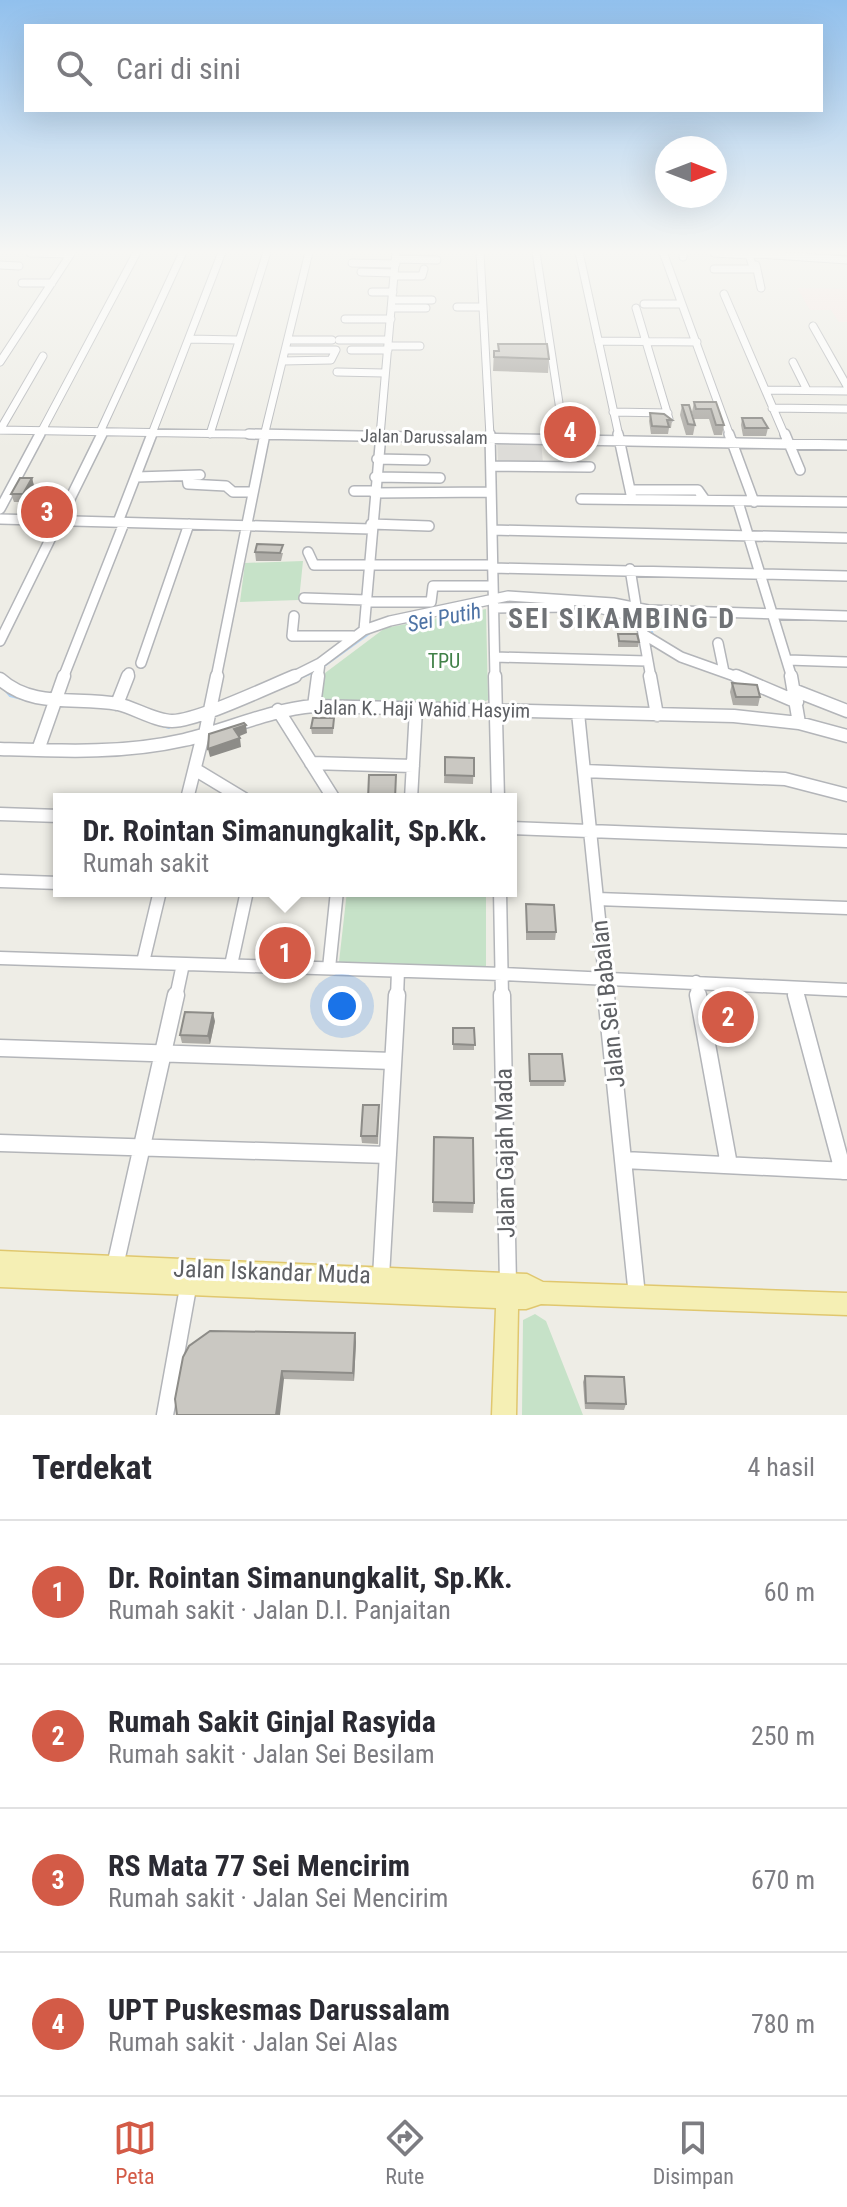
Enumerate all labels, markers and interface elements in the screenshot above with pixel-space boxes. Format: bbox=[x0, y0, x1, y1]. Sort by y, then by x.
search box bbox=[24, 24, 823, 112]
icon: search bbox=[52, 46, 96, 90]
text: Cari di sini bbox=[116, 51, 241, 86]
north arrow bbox=[655, 136, 727, 208]
pin: 4 bbox=[544, 402, 596, 462]
street label: Jalan Darussalam bbox=[360, 425, 488, 448]
pin: 3 bbox=[21, 482, 73, 542]
water label: Sei Putih bbox=[405, 598, 483, 637]
district label: SEI SIKAMBING D bbox=[508, 602, 736, 635]
park label: TPU bbox=[428, 649, 460, 673]
street label: Jalan K. Haji Wahid Hasyim bbox=[314, 695, 530, 723]
popup bbox=[53, 793, 517, 897]
text: Dr. Rointan Simanungkalit, Sp.Kk. bbox=[83, 813, 487, 848]
text: Rumah sakit bbox=[83, 848, 209, 878]
street label: Jalan Sei Babalan bbox=[585, 919, 631, 1089]
pin: 1 bbox=[259, 923, 311, 983]
your location bbox=[322, 986, 362, 1026]
pin: 2 bbox=[702, 987, 754, 1047]
street label: Jalan Gajah Mada bbox=[490, 1068, 520, 1238]
street label: Jalan Iskandar Muda bbox=[173, 1255, 371, 1289]
text: Terdekat bbox=[32, 1447, 152, 1487]
text: 4 hasil bbox=[747, 1452, 815, 1482]
text: Dr. Rointan Simanungkalit, Sp.Kk. bbox=[108, 1560, 513, 1595]
text: 1 bbox=[51, 1577, 65, 1607]
text: 60 m bbox=[764, 1577, 815, 1607]
text: Rumah sakit · Jalan D.I. Panjaitan bbox=[108, 1595, 451, 1625]
text: Rumah Sakit Ginjal Rasyida bbox=[108, 1704, 436, 1739]
text: 2 bbox=[51, 1721, 65, 1751]
text: 250 m bbox=[751, 1721, 815, 1751]
text: Rumah sakit · Jalan Sei Besilam bbox=[108, 1739, 435, 1769]
text: RS Mata 77 Sei Mencirim bbox=[108, 1848, 410, 1883]
text: 3 bbox=[51, 1865, 65, 1895]
text: 670 m bbox=[751, 1865, 815, 1895]
text: Rumah sakit · Jalan Sei Mencirim bbox=[108, 1883, 448, 1913]
text: UPT Puskesmas Darussalam bbox=[108, 1992, 450, 2027]
text: 4 bbox=[51, 2009, 65, 2039]
text: 780 m bbox=[751, 2009, 815, 2039]
text: Rumah sakit · Jalan Sei Alas bbox=[108, 2027, 398, 2057]
tab: Peta bbox=[113, 2116, 157, 2189]
tab: Rute bbox=[383, 2116, 427, 2189]
tab: Disimpan bbox=[653, 2116, 734, 2189]

